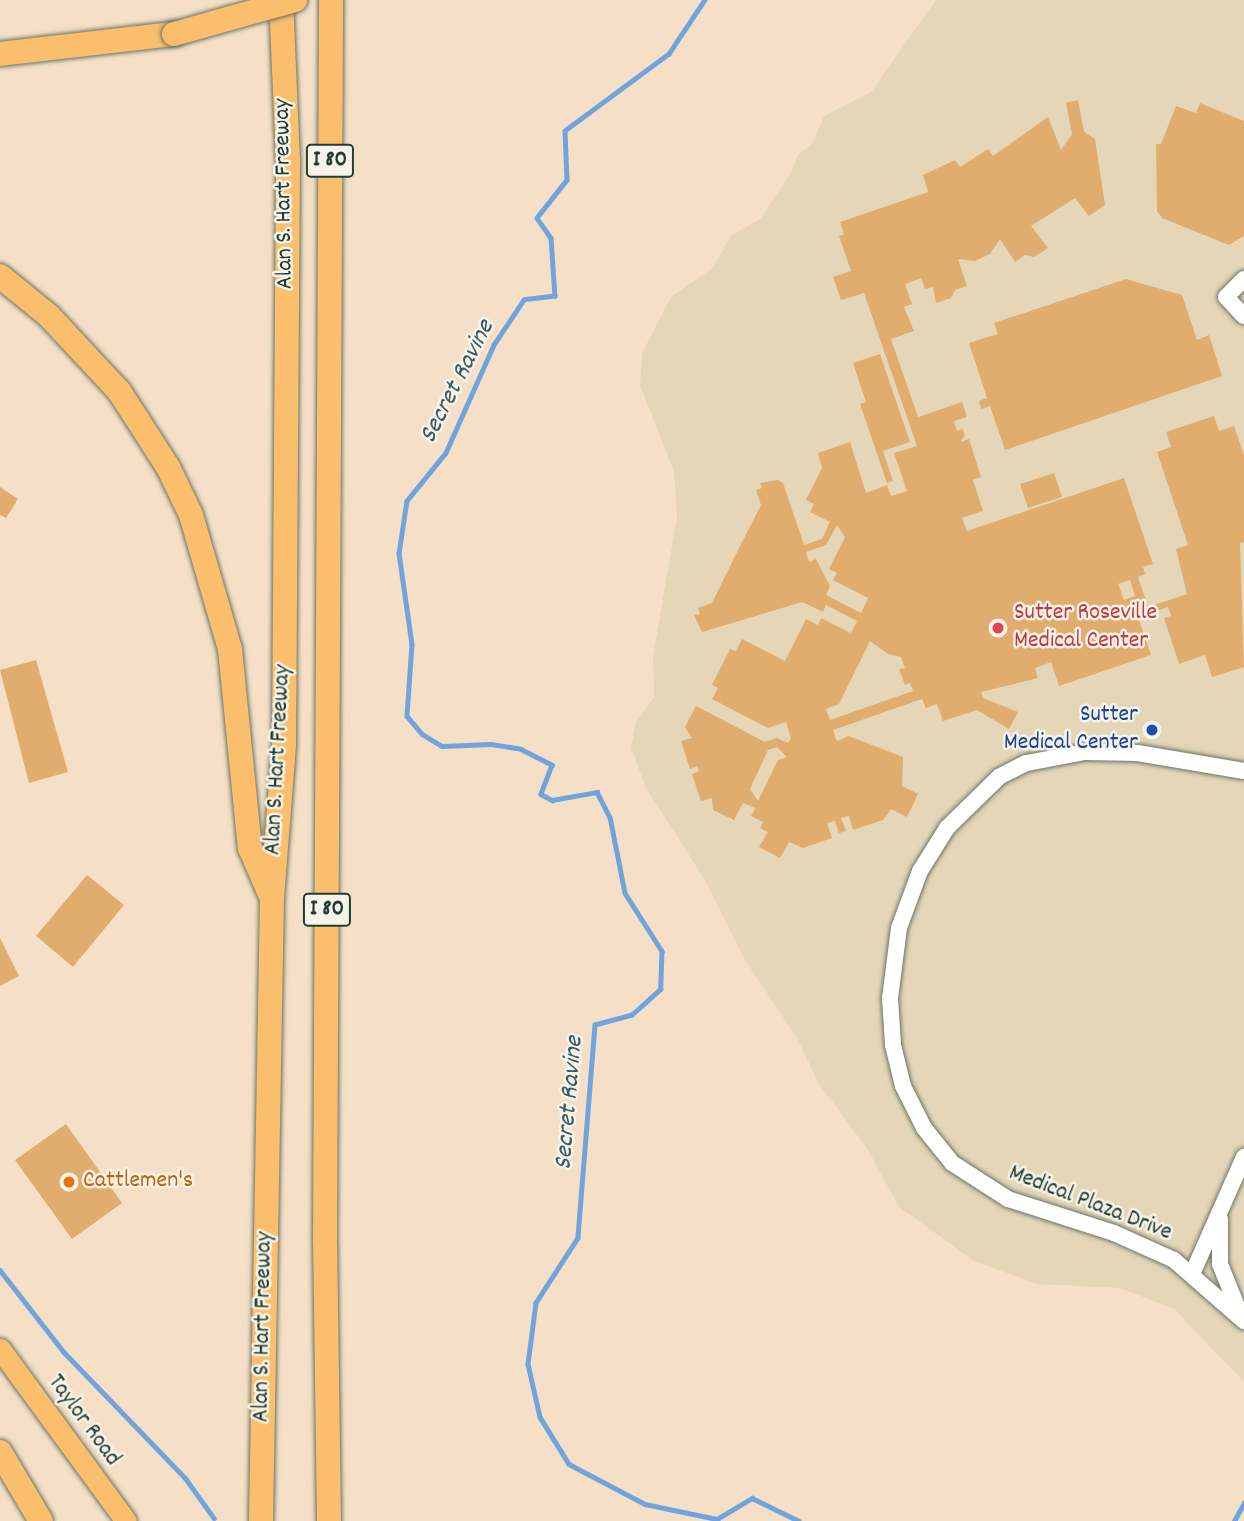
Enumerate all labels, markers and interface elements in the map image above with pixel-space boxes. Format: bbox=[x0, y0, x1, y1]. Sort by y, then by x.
street label: Alan S. Hart Freeway bbox=[269, 98, 301, 290]
road number: I 80 bbox=[306, 142, 354, 180]
water label: Secret Ravine bbox=[414, 315, 502, 449]
place label: Sutter Roseville Medical Center bbox=[1014, 600, 1157, 656]
marker: Sutter Roseville Medical Center bbox=[988, 618, 1008, 638]
street label: Alan S. Hart Freeway bbox=[260, 664, 298, 856]
place label: Sutter Medical Center bbox=[1004, 702, 1138, 758]
marker: Sutter Medical Center bbox=[1144, 722, 1160, 738]
road number: I 80 bbox=[302, 890, 352, 930]
water label: Secret Ravine bbox=[549, 1035, 591, 1171]
street label: Medical Plaza Drive bbox=[1004, 1160, 1176, 1248]
place label: Cattlemen's bbox=[83, 1168, 193, 1196]
marker: Cattlemen's bbox=[61, 1174, 77, 1190]
street label: Alan S. Hart Freeway bbox=[248, 1231, 280, 1423]
street label: Taylor Road bbox=[40, 1370, 126, 1472]

